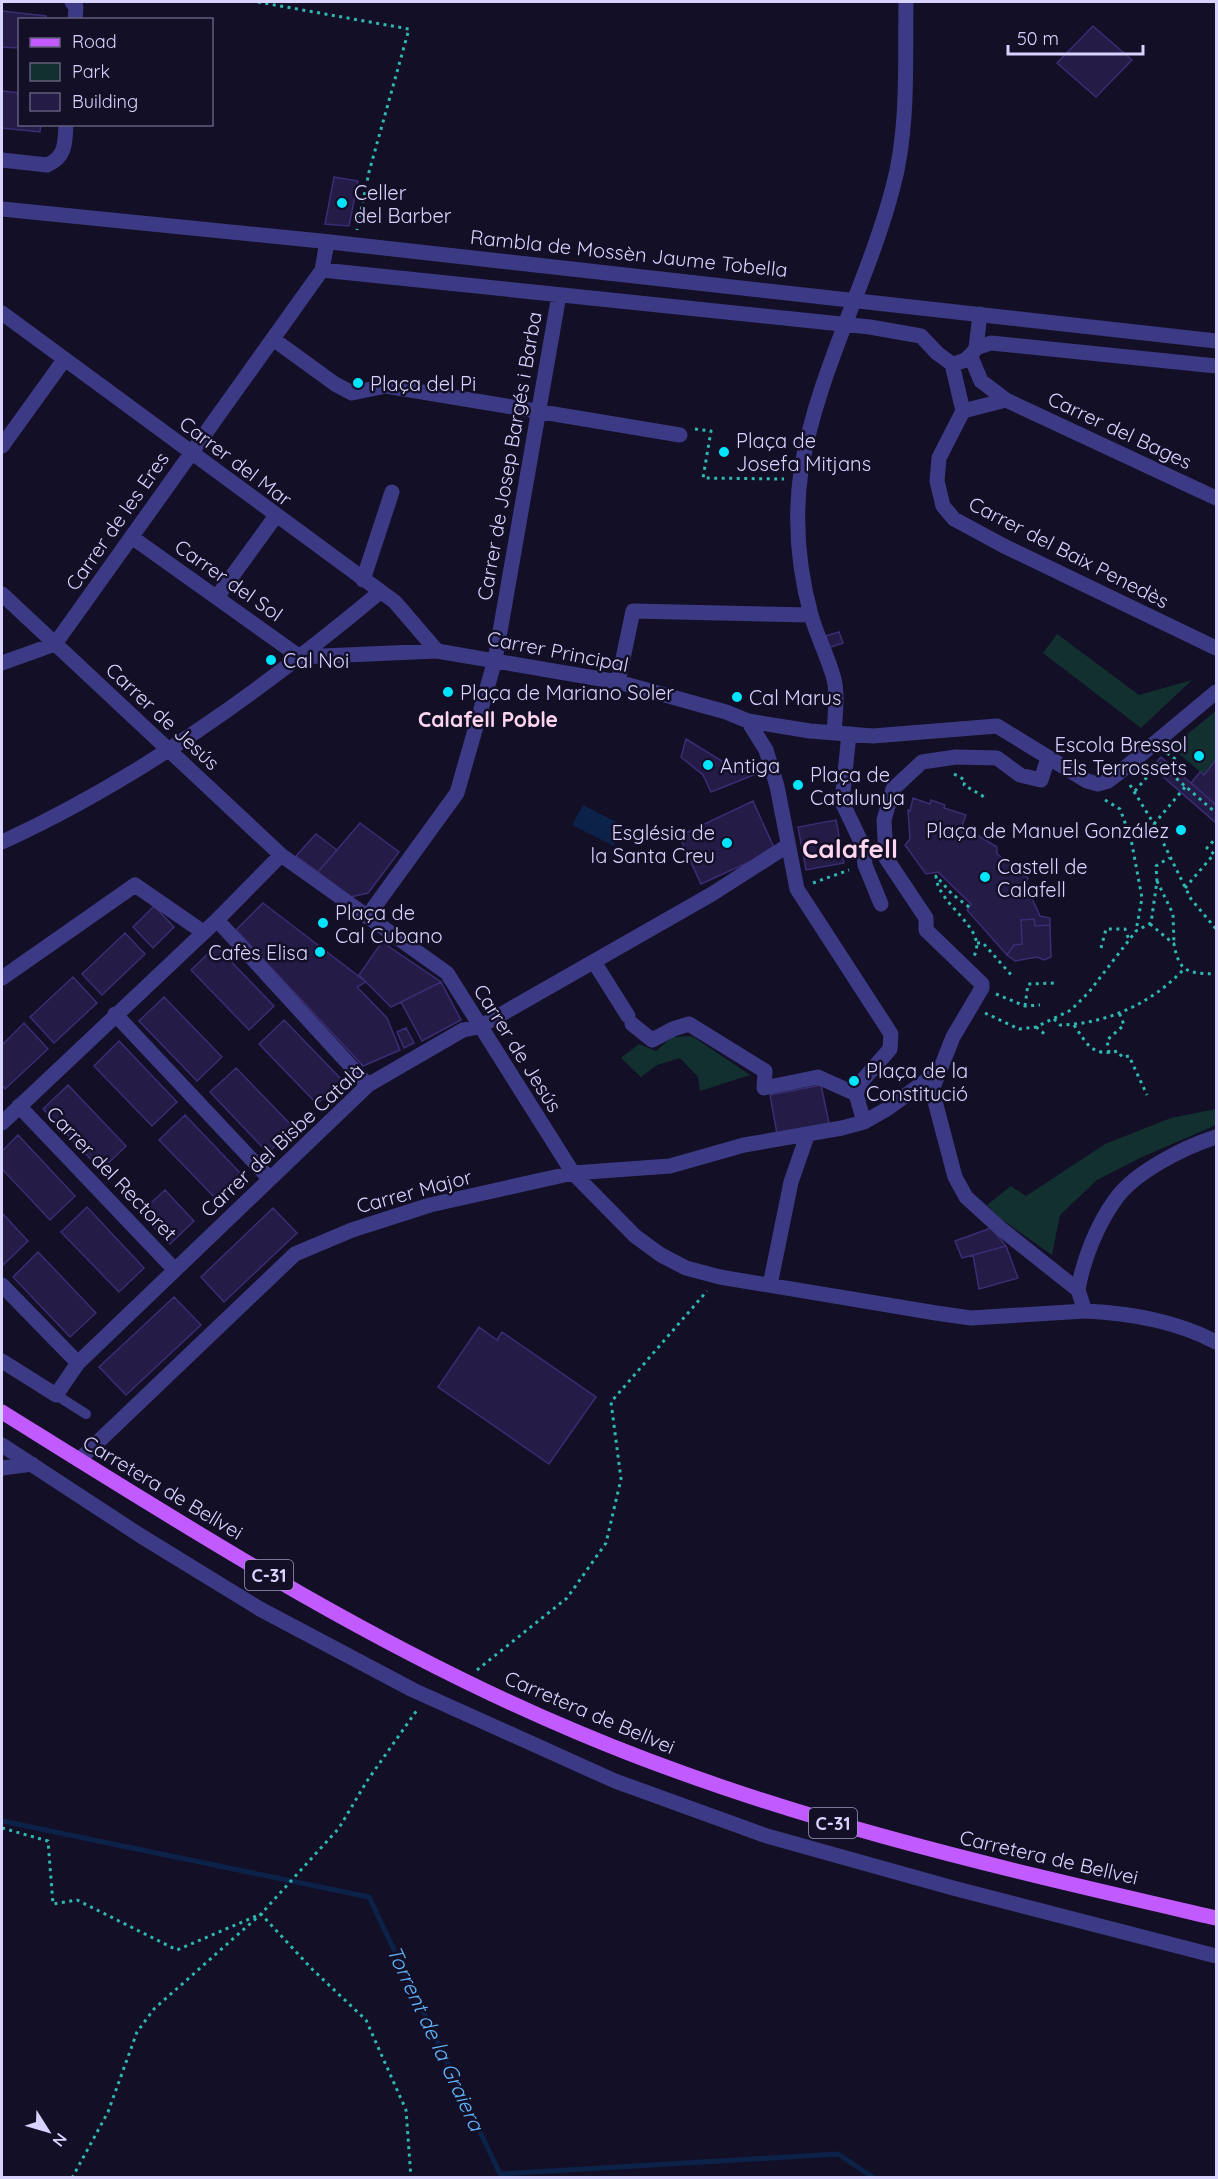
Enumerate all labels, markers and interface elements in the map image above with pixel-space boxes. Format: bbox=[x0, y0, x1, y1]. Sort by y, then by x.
legend bbox=[18, 18, 213, 126]
scale bar bbox=[1008, 18, 1143, 56]
text: 50 m bbox=[1017, 27, 1059, 50]
text: Road bbox=[72, 30, 117, 53]
text: Park bbox=[72, 60, 110, 83]
text: Building bbox=[72, 90, 138, 113]
place label: Celler del Barber bbox=[354, 180, 452, 228]
marker: Celler del Barber bbox=[335, 196, 349, 210]
street label: Rambla de Mossèn Jaume Tobella bbox=[469, 224, 789, 282]
street label: Carrer de Josep Bargés i Barba bbox=[471, 310, 547, 602]
place label: Plaça del Pi bbox=[370, 371, 476, 396]
marker: Plaça del Pi bbox=[351, 376, 365, 390]
street label: Carrer del Bages bbox=[1044, 386, 1196, 474]
street label: Carrer del Mar bbox=[175, 411, 297, 512]
place label: Plaça de Josefa Mitjans bbox=[736, 428, 871, 476]
marker: Plaça de Josefa Mitjans bbox=[717, 445, 731, 459]
street label: Carrer de les Eres bbox=[60, 447, 174, 595]
street label: Carrer del Baix Penedès bbox=[965, 491, 1173, 613]
street label: Carrer del Sol bbox=[170, 534, 288, 626]
street label: Carrer Principal bbox=[485, 625, 631, 677]
place label: Cal Noi bbox=[283, 648, 349, 673]
marker: Cal Noi bbox=[264, 653, 278, 667]
street label: Carrer de Jesús bbox=[101, 657, 225, 775]
place label: Plaça de Mariano Soler bbox=[460, 680, 674, 705]
marker: Plaça de Mariano Soler bbox=[441, 685, 455, 699]
place label: Cal Marus bbox=[749, 685, 841, 710]
marker: Cal Marus bbox=[730, 690, 744, 704]
district label: Calafell Poble bbox=[418, 706, 558, 732]
place label: Escola Bressol Els Terrossets bbox=[1055, 732, 1187, 780]
marker: Escola Bressol Els Terrossets bbox=[1192, 749, 1206, 763]
place label: Antiga bbox=[720, 753, 780, 778]
marker: Antiga bbox=[701, 758, 715, 772]
place label: Plaça de Catalunya bbox=[810, 762, 905, 810]
marker: Plaça de Catalunya bbox=[791, 778, 805, 792]
place label: Plaça de Manuel González bbox=[926, 818, 1169, 843]
place label: Església de la Santa Creu bbox=[591, 820, 715, 868]
marker: Plaça de Manuel González bbox=[1174, 823, 1188, 837]
district label: Calafell bbox=[802, 832, 898, 865]
marker: Església de la Santa Creu bbox=[720, 836, 734, 850]
place label: Castell de Calafell bbox=[997, 854, 1088, 902]
marker: Castell de Calafell bbox=[978, 870, 992, 884]
place label: Plaça de Cal Cubano bbox=[335, 900, 443, 948]
marker: Plaça de Cal Cubano bbox=[316, 916, 330, 930]
place label: Cafès Elisa bbox=[208, 940, 308, 965]
marker: Cafès Elisa bbox=[313, 945, 327, 959]
street label: Carrer de Jesús bbox=[469, 979, 567, 1117]
street label: Carrer del Bisbe Català bbox=[195, 1058, 369, 1222]
place label: Plaça de la Constitució bbox=[866, 1058, 968, 1106]
marker: Plaça de la Constitució bbox=[847, 1074, 861, 1088]
street label: Carrer del Rectoret bbox=[41, 1101, 183, 1246]
street label: Carrer Major bbox=[354, 1164, 475, 1218]
street label: Carretera de Bellvei bbox=[78, 1429, 248, 1545]
road number: C-31 bbox=[245, 1560, 293, 1590]
street label: Carretera de Bellvei bbox=[501, 1665, 679, 1759]
road number: C-31 bbox=[809, 1808, 857, 1838]
street label: Carretera de Bellvei bbox=[957, 1824, 1141, 1890]
water label: Torrent de la Graiera bbox=[382, 1941, 491, 2136]
north arrow bbox=[18, 2101, 78, 2161]
text: N bbox=[48, 2129, 72, 2151]

